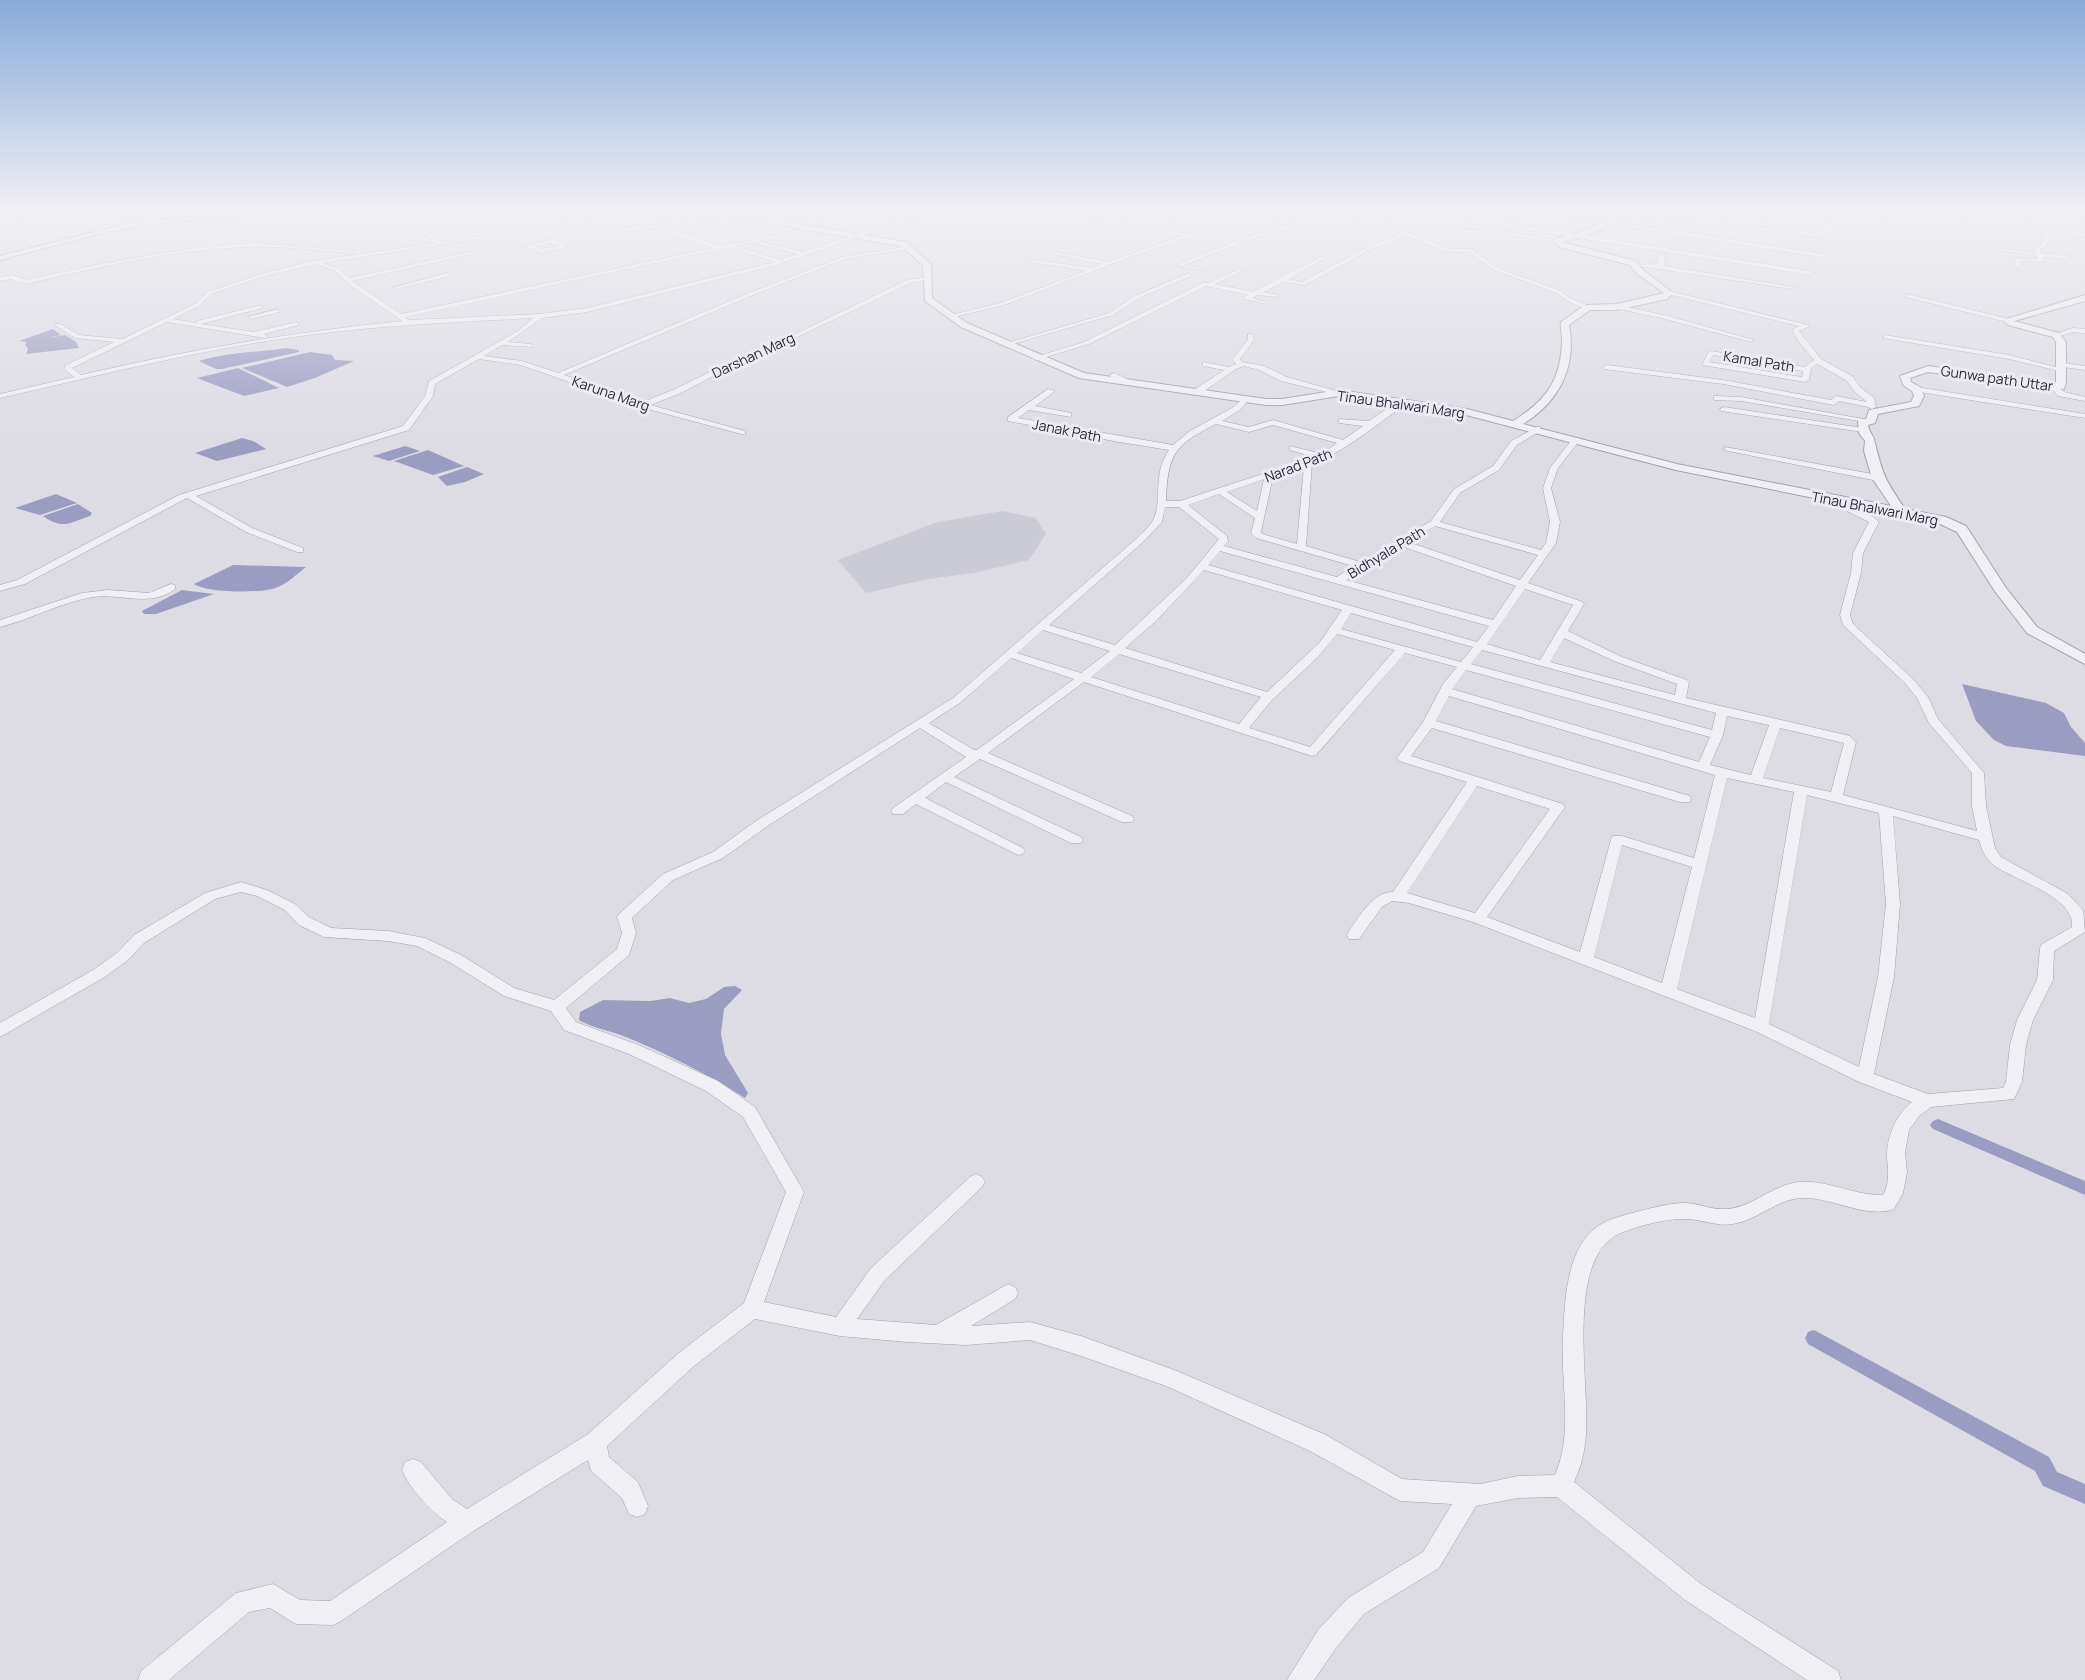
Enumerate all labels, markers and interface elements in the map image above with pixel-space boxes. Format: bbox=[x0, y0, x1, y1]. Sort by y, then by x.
street label: Darshan Marg bbox=[709, 328, 797, 382]
street label: Kamal Path bbox=[1722, 346, 1796, 376]
street label: Gunwa path Uttar bbox=[1940, 361, 2054, 395]
street label: Karuna Marg bbox=[570, 371, 652, 415]
street label: Tinau Bhalwari Marg bbox=[1336, 386, 1466, 422]
street label: Janak Path bbox=[1031, 414, 1103, 446]
street label: Narad Path bbox=[1262, 443, 1334, 487]
street label: Tinau Bhalwari Marg bbox=[1810, 486, 1940, 530]
street label: Bidhyala Path bbox=[1344, 521, 1428, 583]

